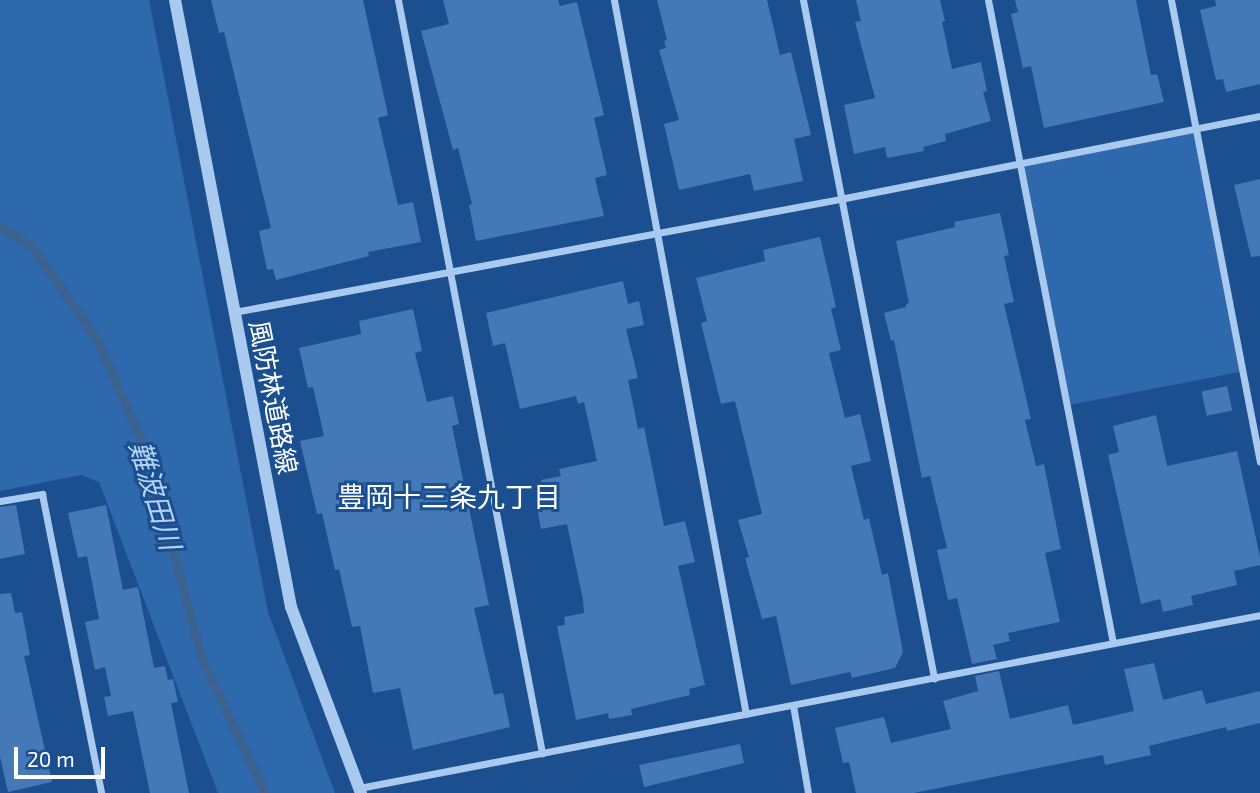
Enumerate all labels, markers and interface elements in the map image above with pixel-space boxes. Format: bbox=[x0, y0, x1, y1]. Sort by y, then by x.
street label: 風防林道路線 bbox=[244, 317, 304, 477]
water label: 難波田川 bbox=[124, 437, 188, 553]
district label: 豊岡十三条九丁目 bbox=[337, 479, 561, 513]
scale bar bbox=[18, 734, 108, 778]
text: 20 m bbox=[27, 746, 75, 771]

